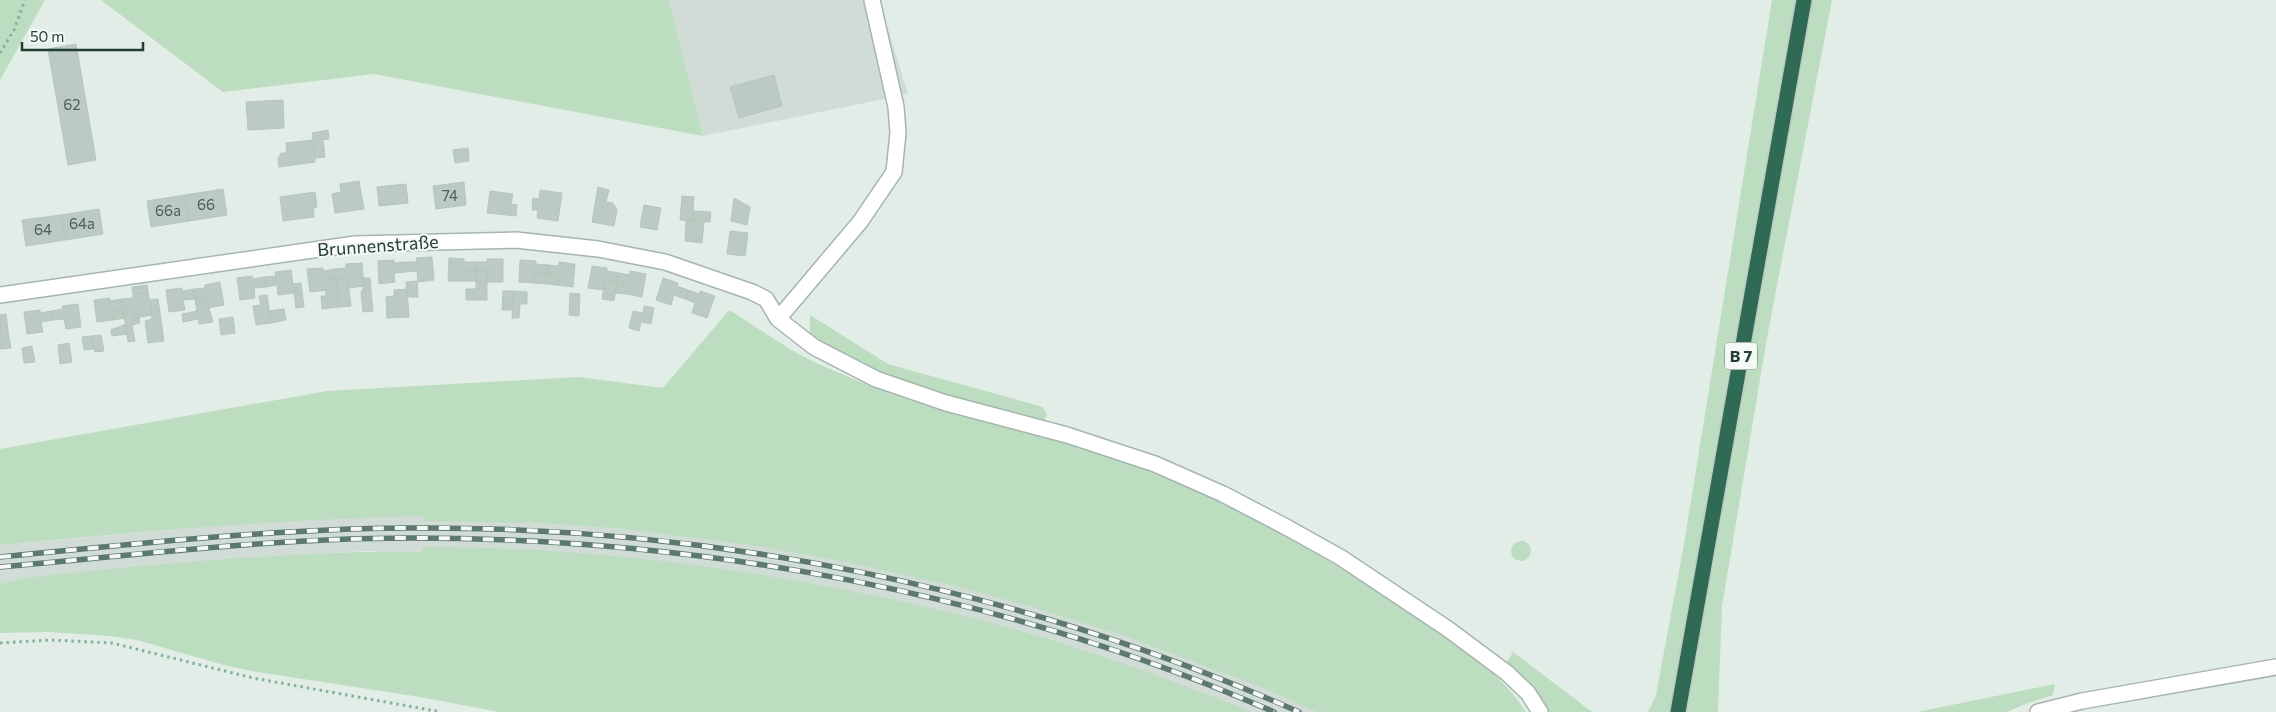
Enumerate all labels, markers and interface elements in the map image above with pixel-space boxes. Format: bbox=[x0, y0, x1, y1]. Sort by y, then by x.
scale bar bbox=[22, 20, 144, 52]
text: 50 m bbox=[30, 27, 64, 45]
house number: 62 bbox=[63, 95, 81, 113]
house number: 74 bbox=[442, 186, 458, 204]
house number: 66 bbox=[197, 195, 215, 213]
house number: 66a bbox=[155, 201, 181, 219]
house number: 64a bbox=[69, 214, 95, 232]
house number: 64 bbox=[34, 220, 52, 238]
street label: Brunnenstraße bbox=[316, 230, 439, 260]
road number: B 7 bbox=[1725, 342, 1757, 370]

